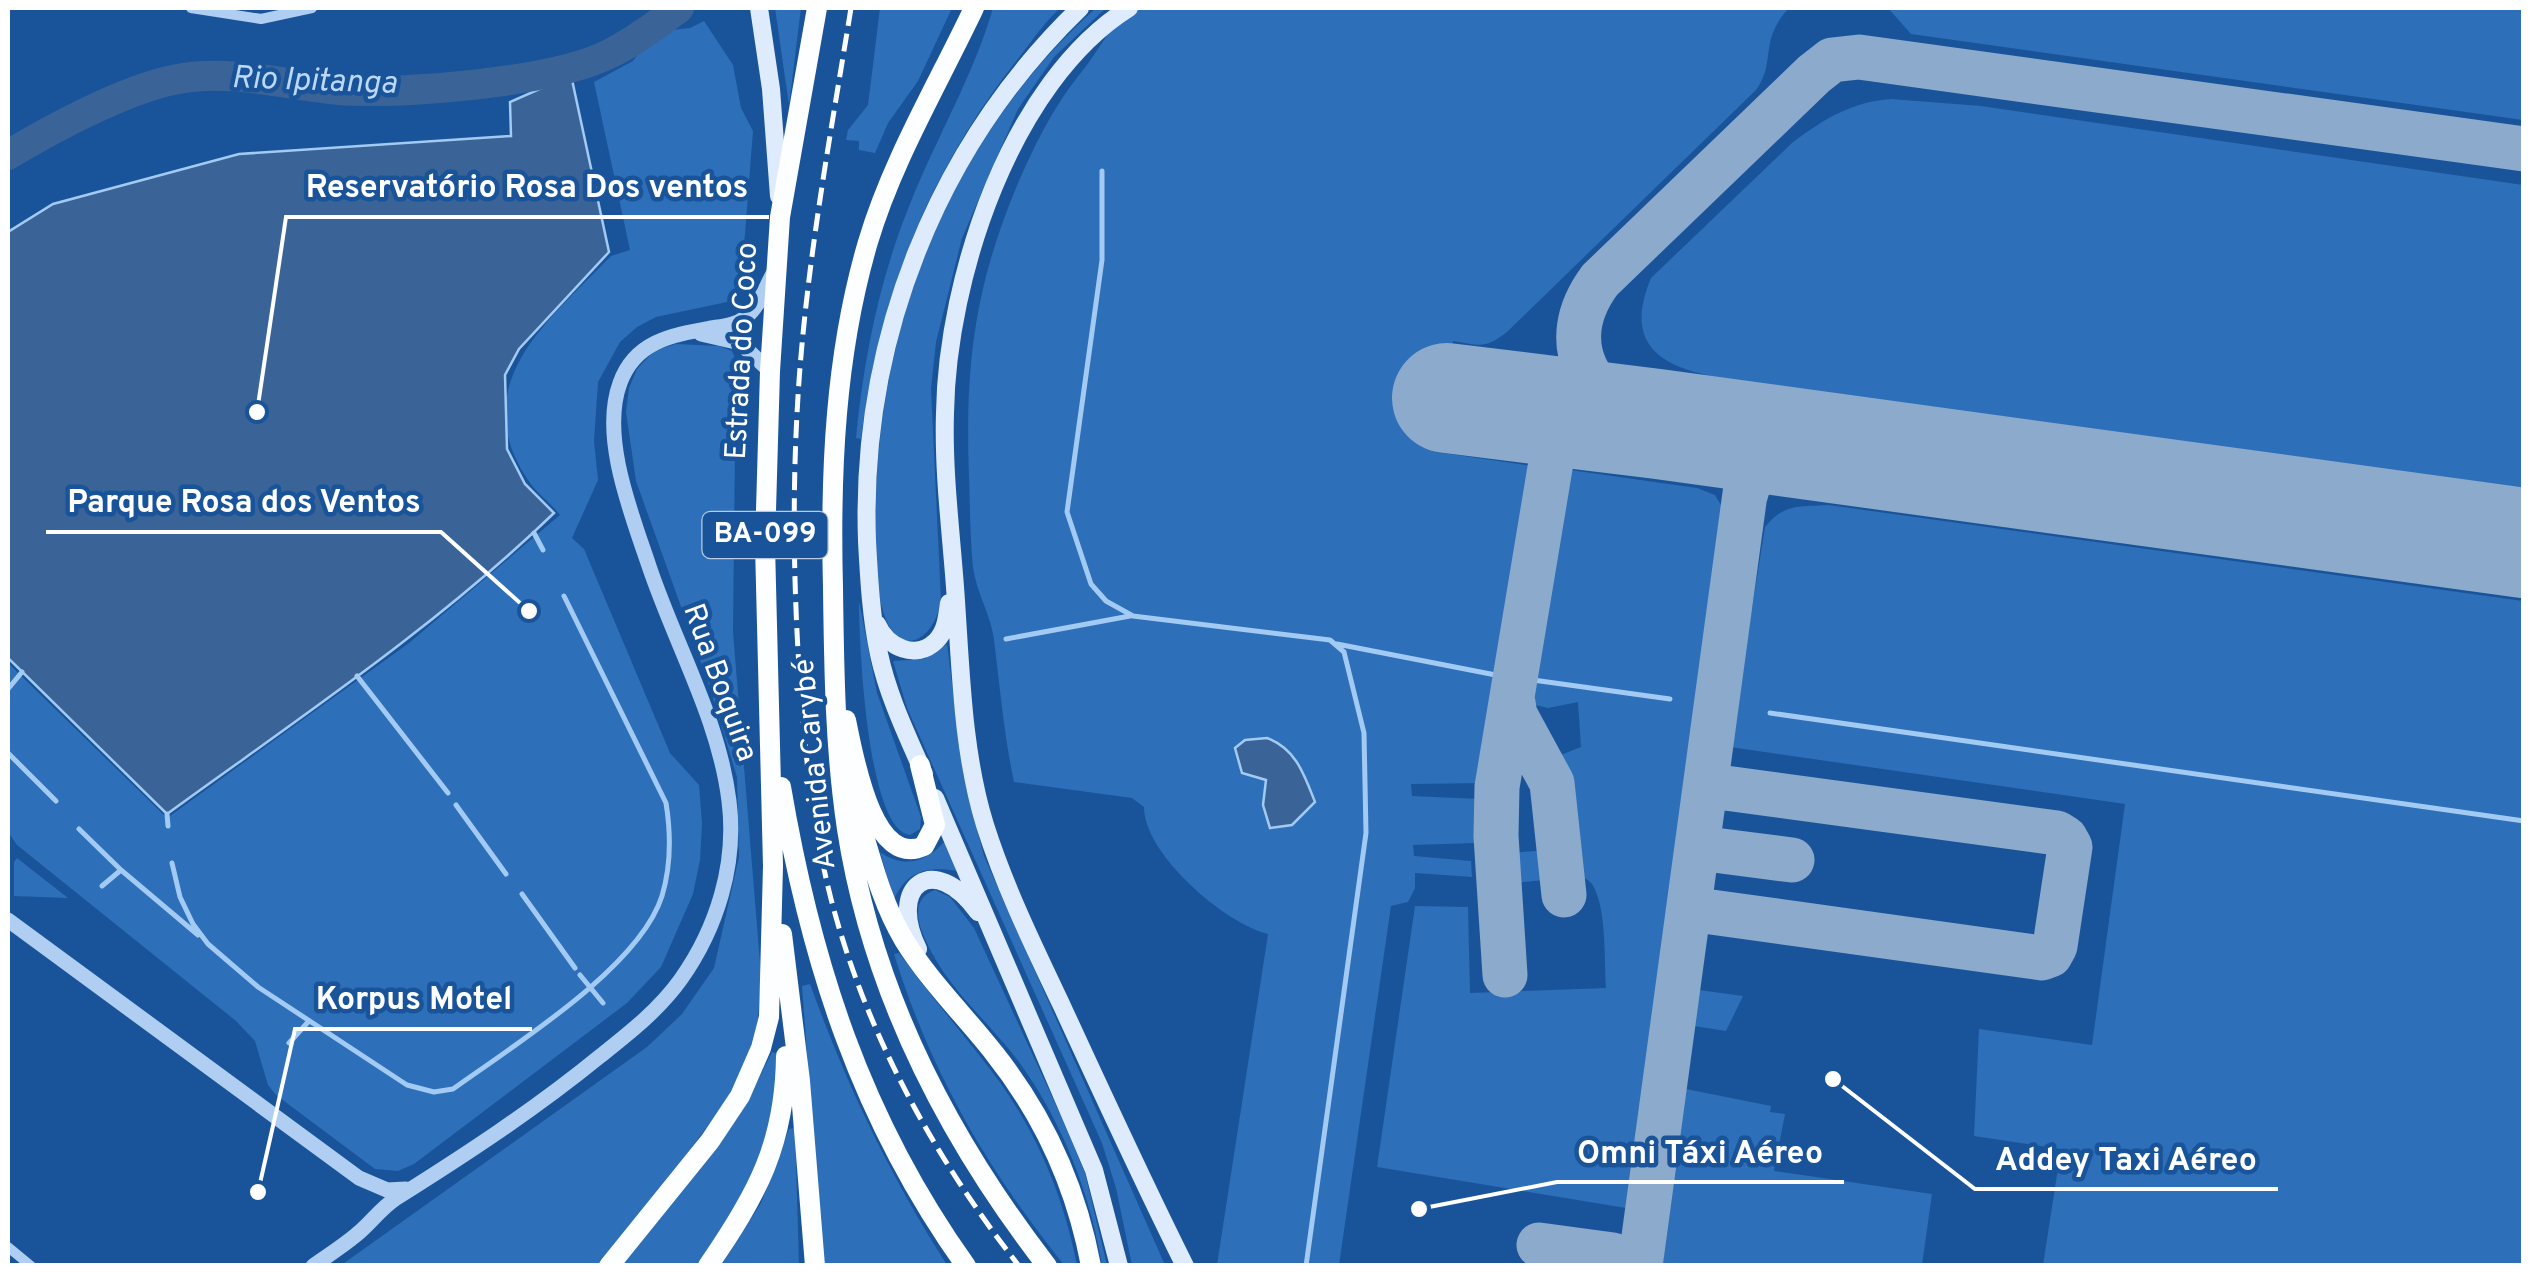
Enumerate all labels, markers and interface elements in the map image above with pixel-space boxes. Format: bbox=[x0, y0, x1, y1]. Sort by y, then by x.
water label: Rio Ipitanga bbox=[231, 59, 398, 105]
callout: Reservatório Rosa Dos ventos bbox=[286, 155, 769, 217]
text: Reservatório Rosa Dos ventos bbox=[306, 169, 748, 209]
street label: Estrada do Coco bbox=[719, 241, 767, 461]
callout: Parque Rosa dos Ventos bbox=[46, 470, 441, 532]
text: Parque Rosa dos Ventos bbox=[67, 484, 421, 524]
road number: BA-099 bbox=[702, 512, 828, 558]
street label: Rua Boquira bbox=[673, 599, 765, 767]
street label: Avenida Carybé bbox=[787, 657, 845, 871]
callout: Korpus Motel bbox=[295, 967, 532, 1029]
text: Korpus Motel bbox=[316, 981, 512, 1021]
callout: Omni Táxi Aéreo bbox=[1557, 1120, 1844, 1182]
callout: Addey Taxi Aéreo bbox=[1975, 1127, 2278, 1189]
text: Omni Táxi Aéreo bbox=[1577, 1135, 1823, 1175]
text: Addey Taxi Aéreo bbox=[1995, 1142, 2257, 1182]

